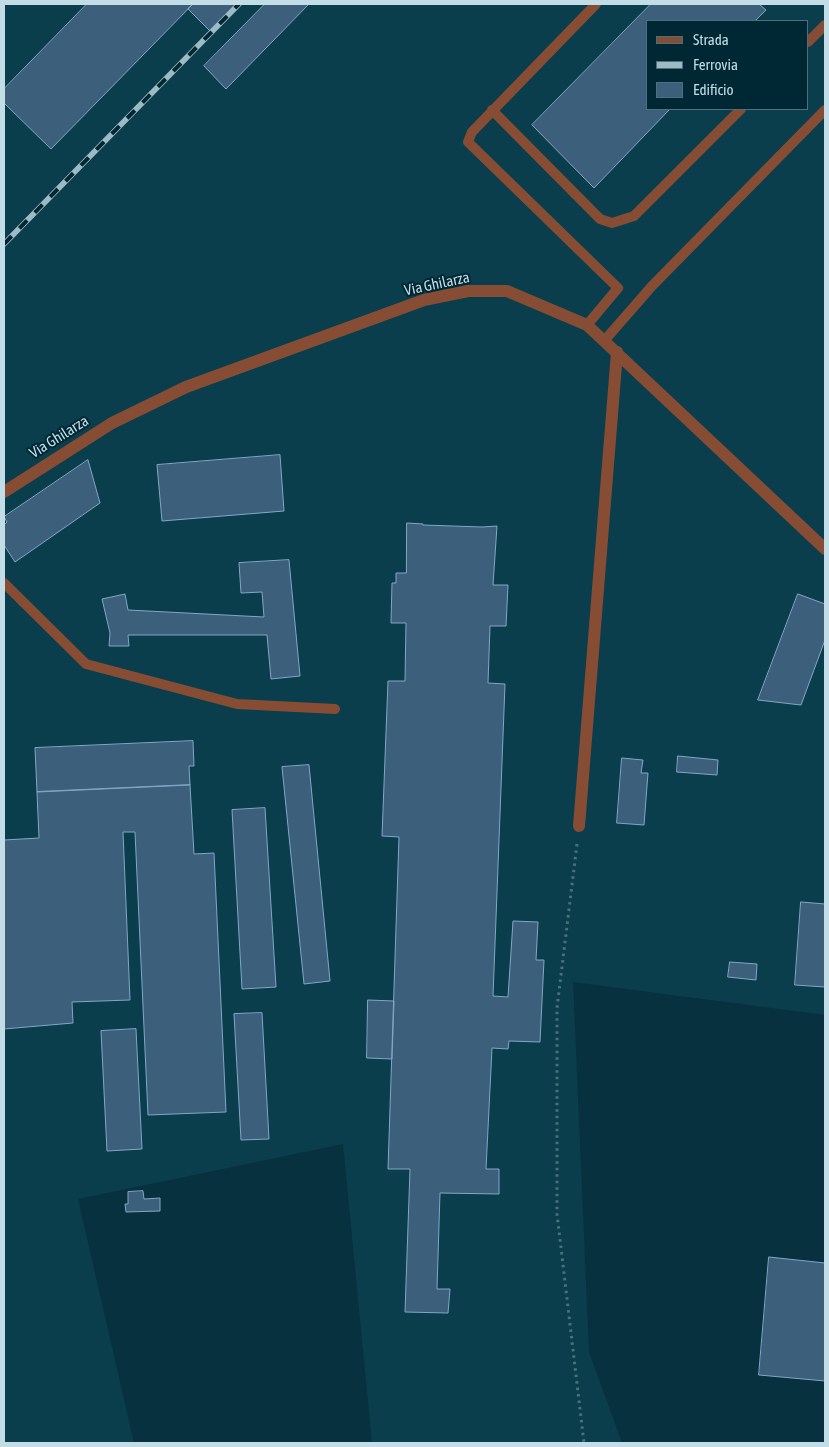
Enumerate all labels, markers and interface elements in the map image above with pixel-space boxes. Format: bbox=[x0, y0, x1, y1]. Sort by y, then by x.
legend bbox=[646, 20, 809, 110]
text: Strada bbox=[693, 31, 729, 48]
text: Ferrovia bbox=[693, 56, 738, 73]
text: Edificio bbox=[693, 81, 734, 98]
street label: Via Ghilarza bbox=[403, 268, 471, 300]
street label: Via Ghilarza bbox=[26, 412, 92, 462]

